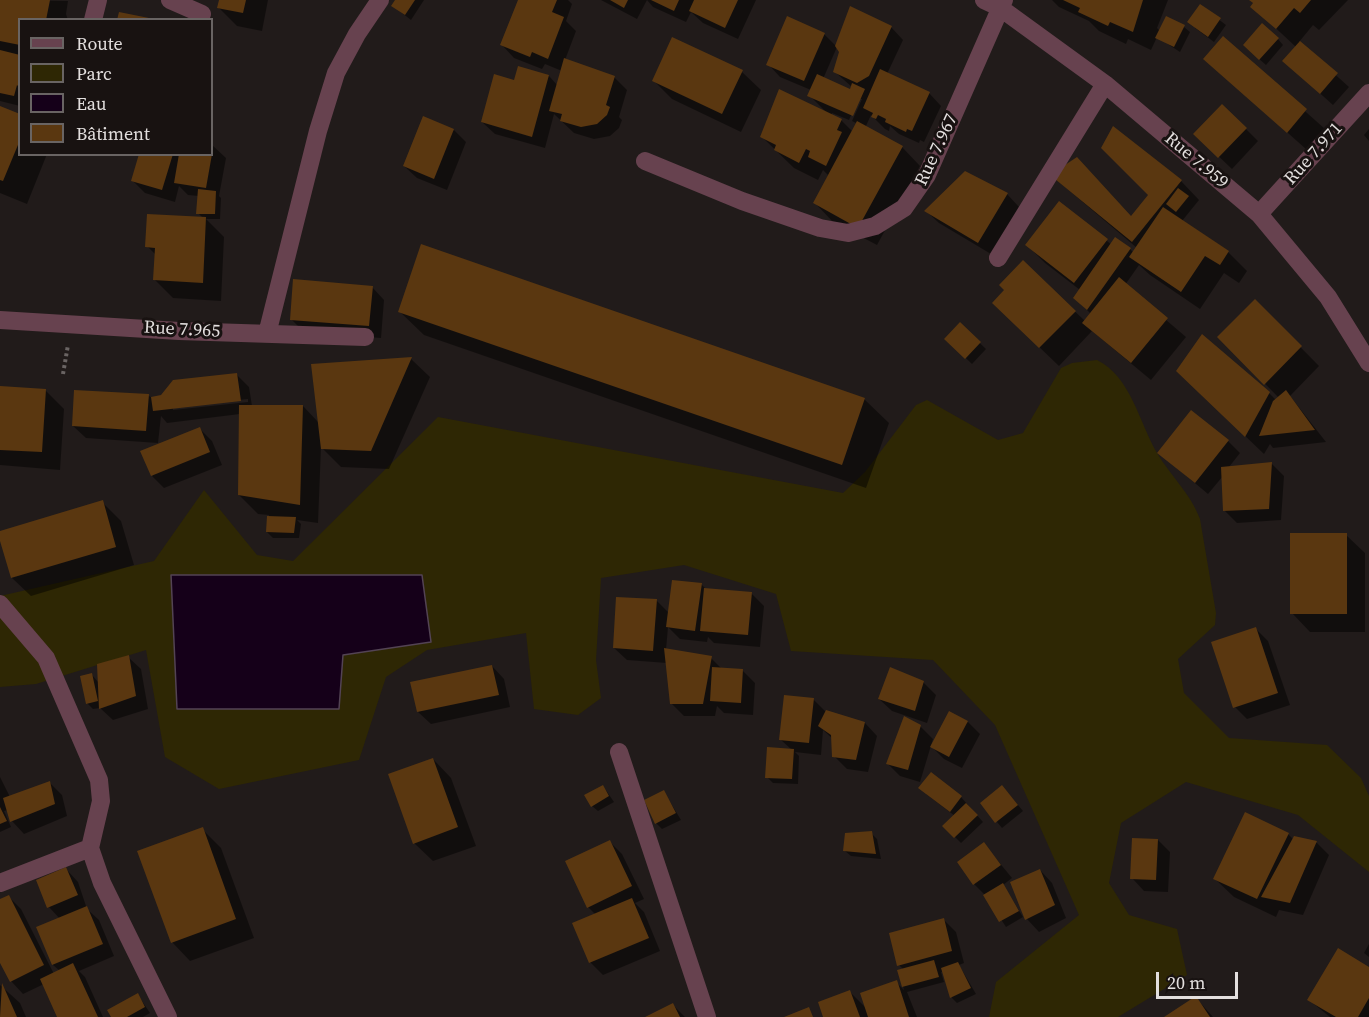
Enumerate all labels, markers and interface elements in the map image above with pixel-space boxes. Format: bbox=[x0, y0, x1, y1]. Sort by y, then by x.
legend bbox=[18, 18, 213, 156]
text: Route bbox=[76, 31, 123, 56]
text: Parc bbox=[76, 61, 112, 86]
text: Eau bbox=[76, 91, 107, 116]
street label: Rue 7.967 bbox=[911, 111, 963, 189]
street label: Rue 7.971 bbox=[1280, 118, 1348, 190]
text: Bâtiment bbox=[76, 121, 150, 146]
street label: Rue 7.959 bbox=[1160, 128, 1232, 194]
street label: Rue 7.965 bbox=[143, 317, 221, 343]
scale bar bbox=[1159, 960, 1242, 998]
text: 20 m bbox=[1167, 970, 1205, 995]

